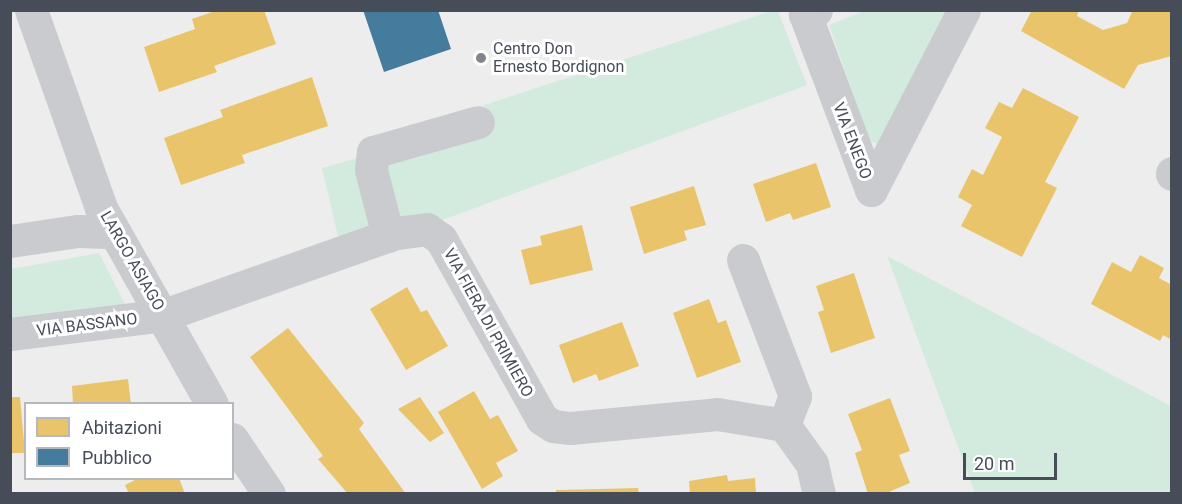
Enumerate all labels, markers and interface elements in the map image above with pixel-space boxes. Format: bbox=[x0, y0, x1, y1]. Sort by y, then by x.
place label: Centro Don Ernesto Bordignon bbox=[493, 39, 624, 77]
marker: Centro Don Ernesto Bordignon bbox=[474, 51, 488, 65]
street label: VIA ENEGO bbox=[829, 100, 875, 182]
street label: LARGO ASIAGO bbox=[96, 208, 168, 314]
street label: VIA FIERA DI PRIMIERO bbox=[439, 245, 537, 401]
street label: VIA BASSANO bbox=[36, 309, 138, 341]
legend bbox=[24, 402, 234, 480]
text: Abitazioni bbox=[82, 417, 162, 438]
scale bar bbox=[966, 441, 1060, 479]
text: Pubblico bbox=[82, 447, 152, 468]
text: 20 m bbox=[974, 453, 1014, 474]

